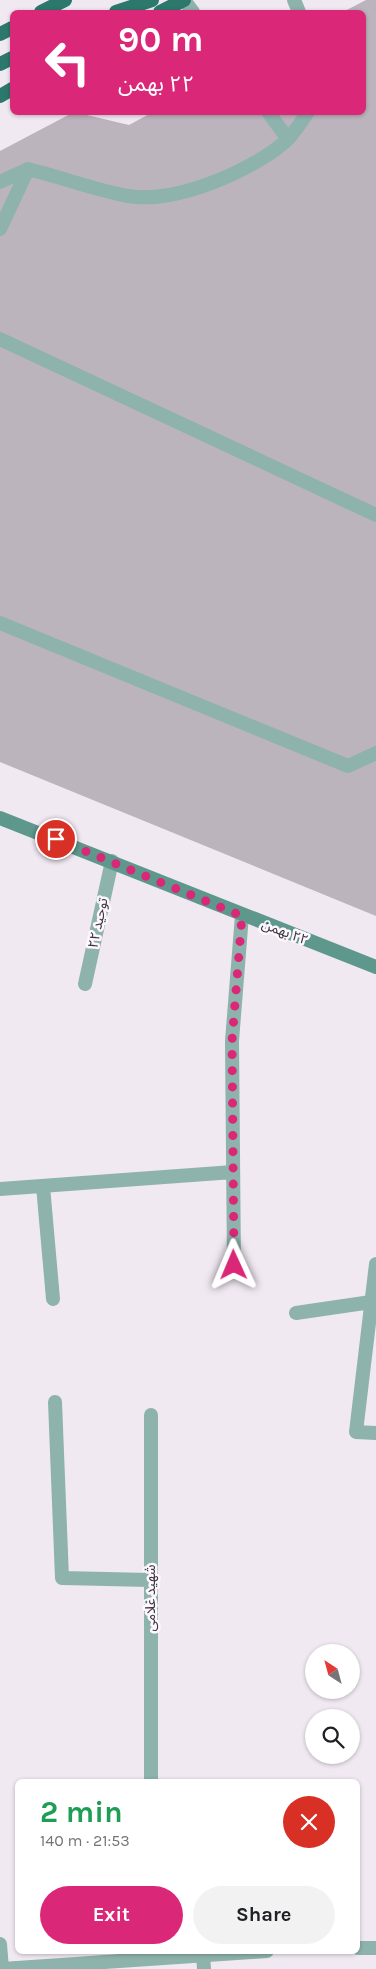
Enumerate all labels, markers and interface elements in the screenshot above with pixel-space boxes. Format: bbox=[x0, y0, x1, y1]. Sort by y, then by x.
text: 90 m bbox=[118, 19, 204, 60]
icon: left bbox=[35, 30, 100, 95]
text: ٢٢ بهمن bbox=[118, 71, 194, 97]
pin bbox=[35, 818, 77, 860]
icon: arrive bbox=[42, 825, 70, 853]
street label: توحید ۲۲ bbox=[84, 896, 112, 950]
street label: ٢٢ بهمن bbox=[259, 915, 311, 949]
position arrow bbox=[207, 1238, 259, 1290]
street label: شهید غلامی bbox=[142, 1564, 159, 1632]
north arrow bbox=[305, 1644, 360, 1699]
map controls bbox=[305, 1644, 360, 1764]
button: search bbox=[305, 1709, 360, 1764]
text: 2 min bbox=[40, 1794, 123, 1830]
button: close bbox=[283, 1796, 335, 1848]
text: 140 m · 21:53 bbox=[40, 1831, 130, 1850]
button: Exit bbox=[40, 1886, 183, 1944]
button: Share bbox=[193, 1886, 335, 1944]

